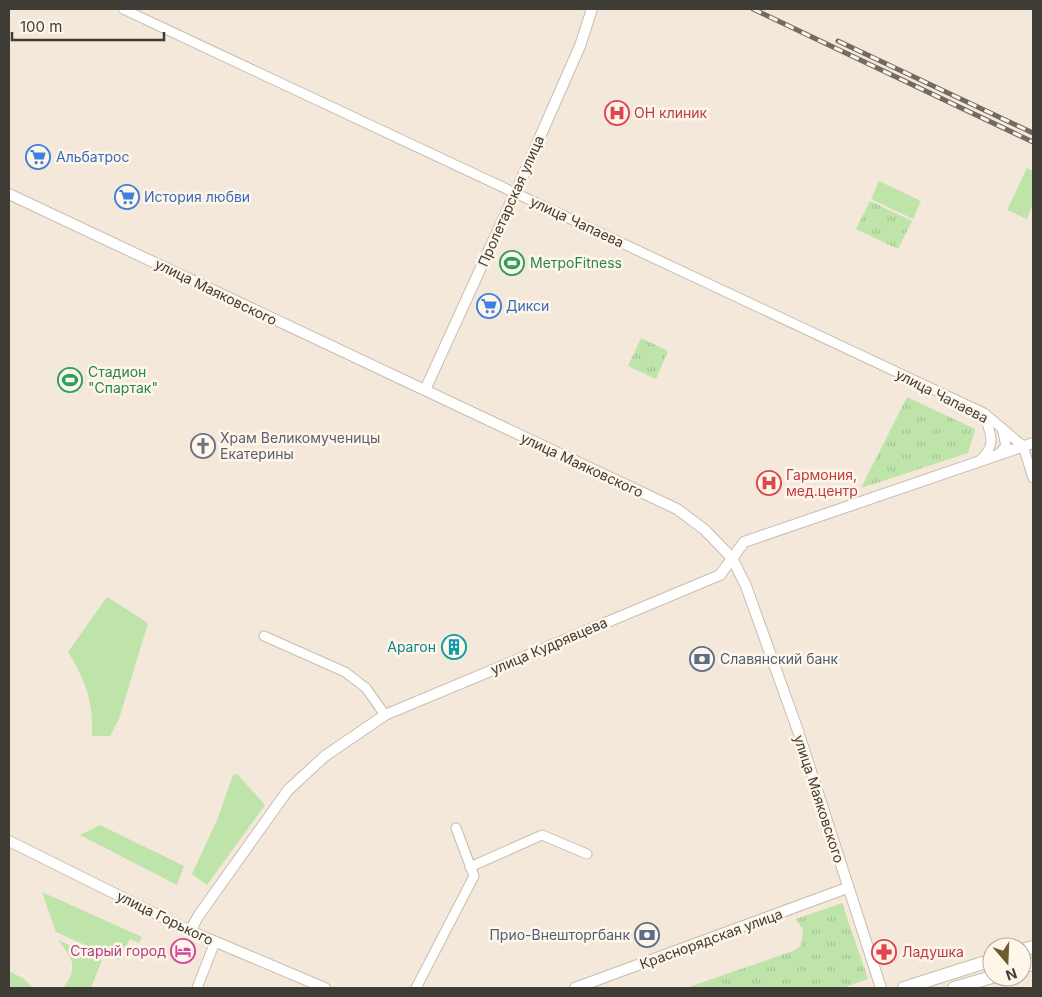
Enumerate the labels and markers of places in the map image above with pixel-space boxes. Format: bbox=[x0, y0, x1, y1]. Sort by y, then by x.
hospital icon: ОН клиник bbox=[604, 100, 630, 126]
place label: ОН клиник bbox=[634, 104, 708, 121]
supermarket icon: Альбатрос bbox=[25, 144, 51, 170]
place label: Альбатрос bbox=[56, 148, 129, 165]
supermarket icon: История любви bbox=[114, 184, 140, 210]
place label: История любви bbox=[144, 188, 250, 205]
sports icon: МетроFitness bbox=[499, 250, 525, 276]
place label: МетроFitness bbox=[530, 254, 622, 271]
supermarket icon: Дикси bbox=[476, 293, 502, 319]
place label: Дикси bbox=[506, 297, 549, 314]
place label: Стадион "Спартак" bbox=[88, 363, 158, 396]
sports icon: Стадион "Спартак" bbox=[57, 367, 83, 393]
place label: Храм Великомученицы Екатерины bbox=[220, 429, 380, 462]
church icon: Храм Великомученицы Екатерины bbox=[190, 433, 216, 459]
place label: Гармония, мед.центр bbox=[786, 466, 858, 499]
hospital icon: Гармония, мед.центр bbox=[756, 470, 782, 496]
building icon: Арагон bbox=[441, 634, 467, 660]
place label: Арагон bbox=[387, 638, 436, 655]
bank icon: Славянский банк bbox=[689, 646, 715, 672]
place label: Славянский банк bbox=[720, 650, 839, 667]
bank icon: Прио-Внешторгбанк bbox=[634, 922, 660, 948]
place label: Прио-Внешторгбанк bbox=[489, 926, 630, 943]
hotel icon: Старый город bbox=[170, 938, 196, 964]
pharmacy icon: Ладушка bbox=[871, 939, 897, 965]
place label: Старый город bbox=[70, 942, 166, 959]
place label: Ладушка bbox=[902, 943, 964, 960]

